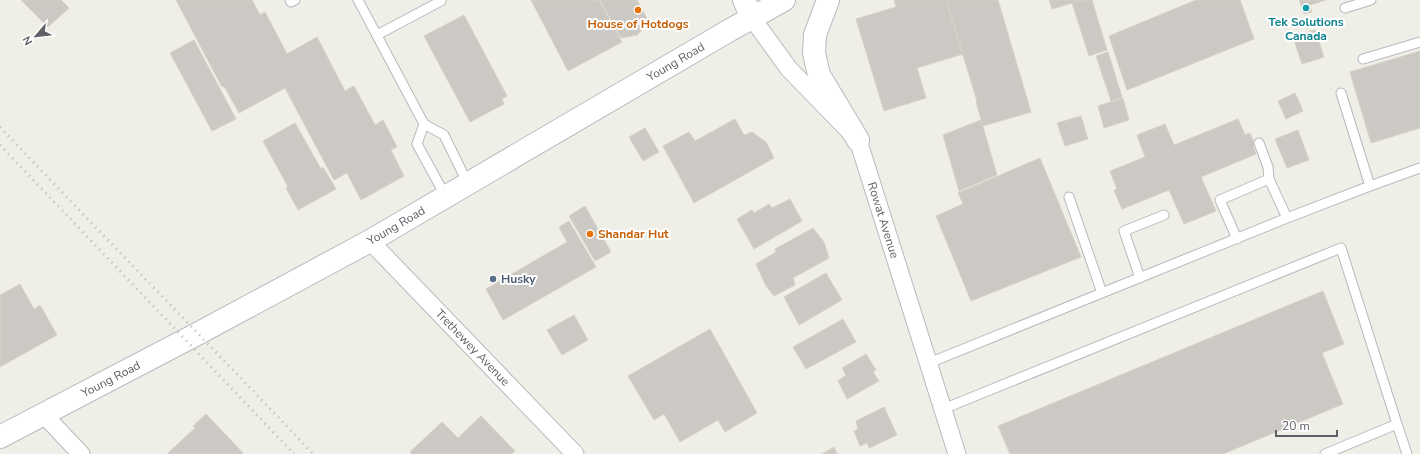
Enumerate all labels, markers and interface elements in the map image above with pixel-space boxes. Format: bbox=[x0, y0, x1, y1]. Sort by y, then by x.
marker: Tek Solutions Canada bbox=[1301, 3, 1311, 13]
marker: House of Hotdogs bbox=[633, 5, 643, 15]
place label: Tek Solutions Canada bbox=[1268, 14, 1344, 44]
north arrow bbox=[16, 16, 56, 56]
place label: House of Hotdogs bbox=[587, 16, 689, 32]
text: N bbox=[19, 33, 36, 48]
street label: Young Road bbox=[643, 39, 708, 86]
street label: Rowat Avenue bbox=[864, 180, 903, 260]
street label: Young Road bbox=[363, 202, 428, 249]
place label: Shandar Hut bbox=[598, 226, 669, 242]
marker: Shandar Hut bbox=[585, 229, 595, 239]
place label: Husky bbox=[501, 271, 536, 287]
marker: Husky bbox=[488, 274, 498, 284]
street label: Trethewey Avenue bbox=[432, 306, 513, 389]
street label: Young Road bbox=[78, 357, 143, 402]
scale bar bbox=[1276, 412, 1337, 438]
text: 20 m bbox=[1282, 418, 1310, 434]

